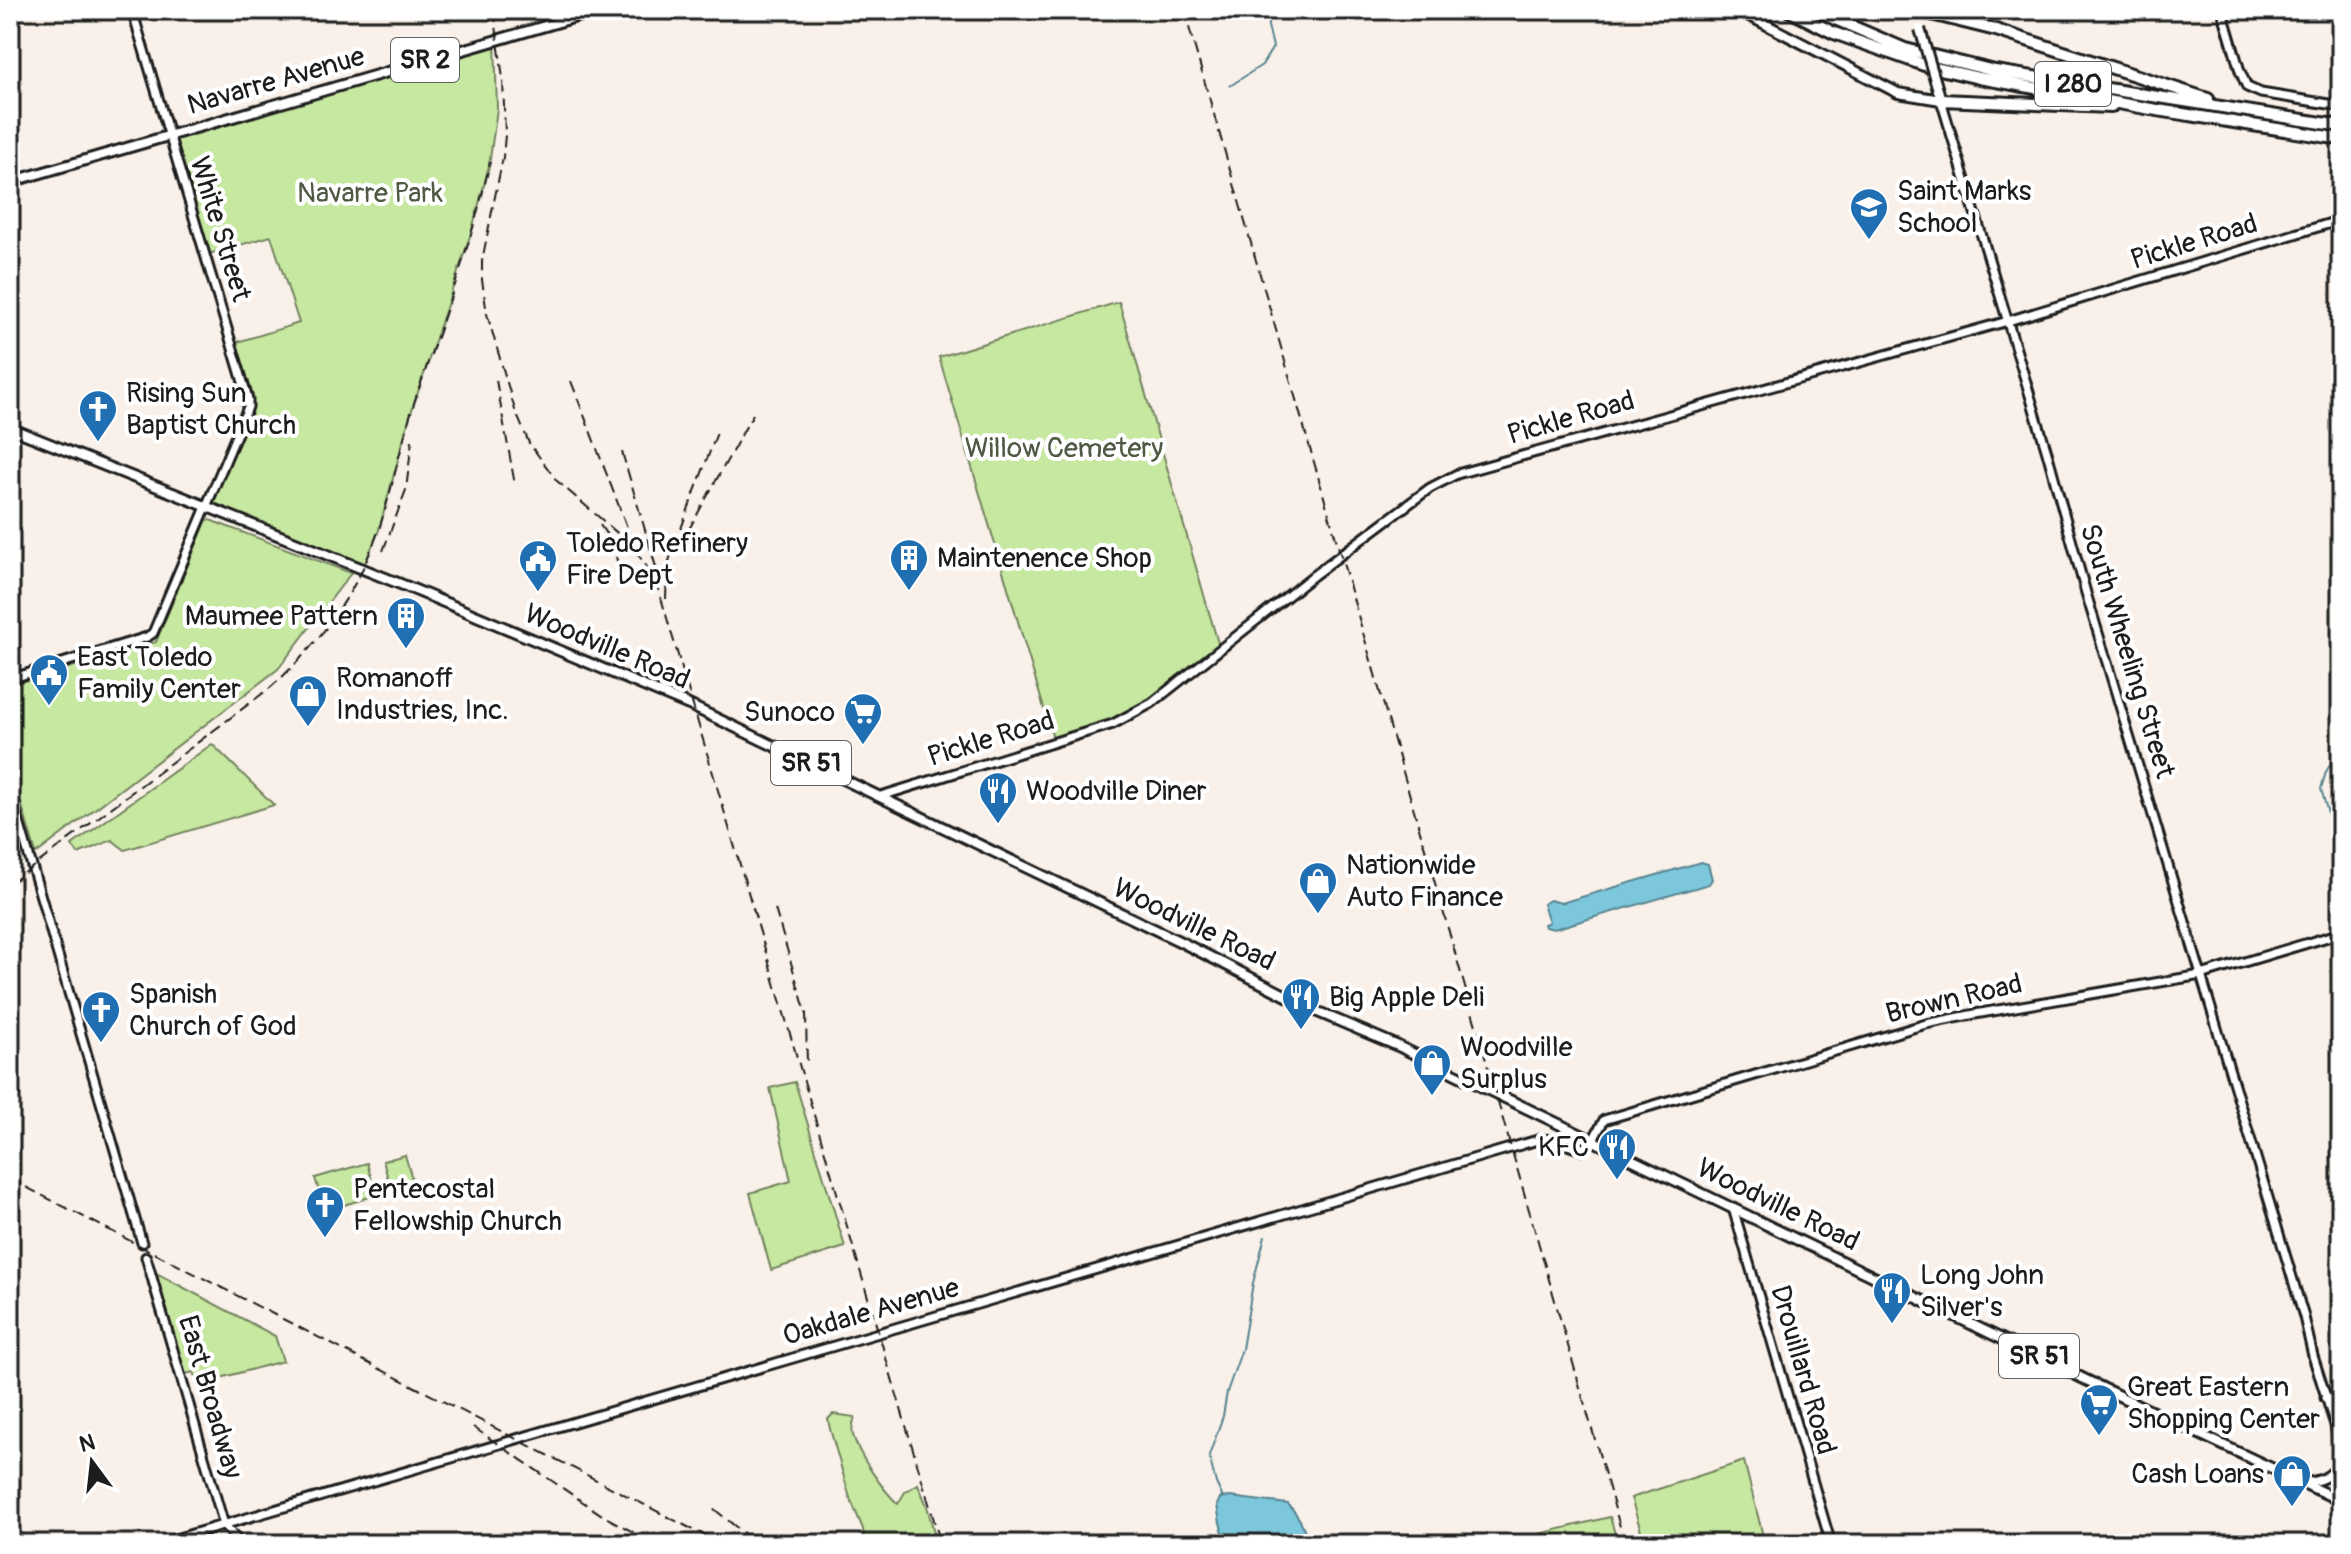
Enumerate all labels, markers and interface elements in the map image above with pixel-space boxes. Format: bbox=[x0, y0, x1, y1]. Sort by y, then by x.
road number: SR 2 bbox=[391, 38, 459, 82]
street label: Navarre Avenue bbox=[183, 39, 369, 123]
road number: I 280 bbox=[2035, 62, 2111, 106]
street label: White Street bbox=[181, 152, 259, 306]
place label: Saint Marks School bbox=[1897, 174, 2032, 241]
park label: Navarre Park bbox=[297, 176, 443, 211]
school or university icon: Saint Marks School bbox=[1848, 186, 1890, 241]
street label: Pickle Road bbox=[2126, 206, 2262, 278]
place label: Rising Sun Baptist Church bbox=[126, 376, 296, 443]
street label: Pickle Road bbox=[1503, 383, 1639, 453]
church icon: Rising Sun Baptist Church bbox=[77, 388, 119, 443]
park label: Willow Cemetery bbox=[965, 431, 1163, 466]
street label: South Wheeling Street bbox=[2072, 520, 2183, 783]
place label: Toledo Refinery Fire Dept bbox=[566, 526, 748, 593]
building icon: Maintenence Shop bbox=[888, 537, 930, 592]
public building icon: Toledo Refinery Fire Dept bbox=[517, 538, 559, 593]
place label: Maintenence Shop bbox=[937, 541, 1152, 576]
building icon: Maumee Pattern bbox=[385, 595, 427, 650]
street label: Woodville Road bbox=[519, 596, 695, 698]
place label: Maumee Pattern bbox=[185, 599, 378, 634]
place label: East Toledo Family Center bbox=[77, 640, 241, 707]
public building icon: East Toledo Family Center bbox=[28, 652, 70, 707]
place label: Romanoff Industries, Inc. bbox=[336, 661, 509, 728]
shop icon: Romanoff Industries, Inc. bbox=[287, 673, 329, 728]
supermarket icon: Sunoco bbox=[842, 691, 884, 746]
place label: Sunoco bbox=[744, 695, 835, 730]
street label: Pickle Road bbox=[923, 703, 1059, 775]
road number: SR 51 bbox=[771, 741, 851, 785]
restaurant icon: Woodville Diner bbox=[977, 770, 1019, 825]
place label: Woodville Diner bbox=[1026, 774, 1206, 809]
place label: Nationwide Auto Finance bbox=[1346, 848, 1503, 915]
shop icon: Nationwide Auto Finance bbox=[1297, 860, 1339, 915]
street label: Woodville Road bbox=[1107, 871, 1281, 979]
street label: Brown Road bbox=[1882, 966, 2026, 1032]
restaurant icon: Big Apple Deli bbox=[1280, 976, 1322, 1031]
place label: Spanish Church of God bbox=[129, 977, 297, 1044]
place label: Big Apple Deli bbox=[1329, 980, 1484, 1015]
church icon: Spanish Church of God bbox=[80, 989, 122, 1044]
place label: Woodville Surplus bbox=[1460, 1030, 1573, 1097]
shop icon: Woodville Surplus bbox=[1411, 1042, 1453, 1097]
restaurant icon: KFC bbox=[1596, 1126, 1638, 1181]
place label: KFC bbox=[1538, 1130, 1589, 1165]
street label: Woodville Road bbox=[1691, 1151, 1865, 1259]
place label: Pentecostal Fellowship Church bbox=[353, 1172, 562, 1239]
church icon: Pentecostal Fellowship Church bbox=[304, 1184, 346, 1239]
place label: Long John Silver's bbox=[1920, 1258, 2044, 1325]
street label: Oakdale Avenue bbox=[779, 1270, 963, 1354]
restaurant icon: Long John Silver's bbox=[1871, 1270, 1913, 1325]
street label: Drouillard Road bbox=[1762, 1281, 1844, 1459]
street label: East Broadway bbox=[170, 1311, 250, 1483]
road number: SR 51 bbox=[1999, 1334, 2079, 1378]
place label: Great Eastern Shopping Center bbox=[2127, 1370, 2320, 1437]
supermarket icon: Great Eastern Shopping Center bbox=[2078, 1382, 2120, 1437]
north arrow bbox=[52, 1422, 132, 1502]
text: N bbox=[76, 1428, 98, 1459]
shop icon: Cash Loans bbox=[2271, 1453, 2313, 1508]
place label: Cash Loans bbox=[2131, 1457, 2264, 1492]

